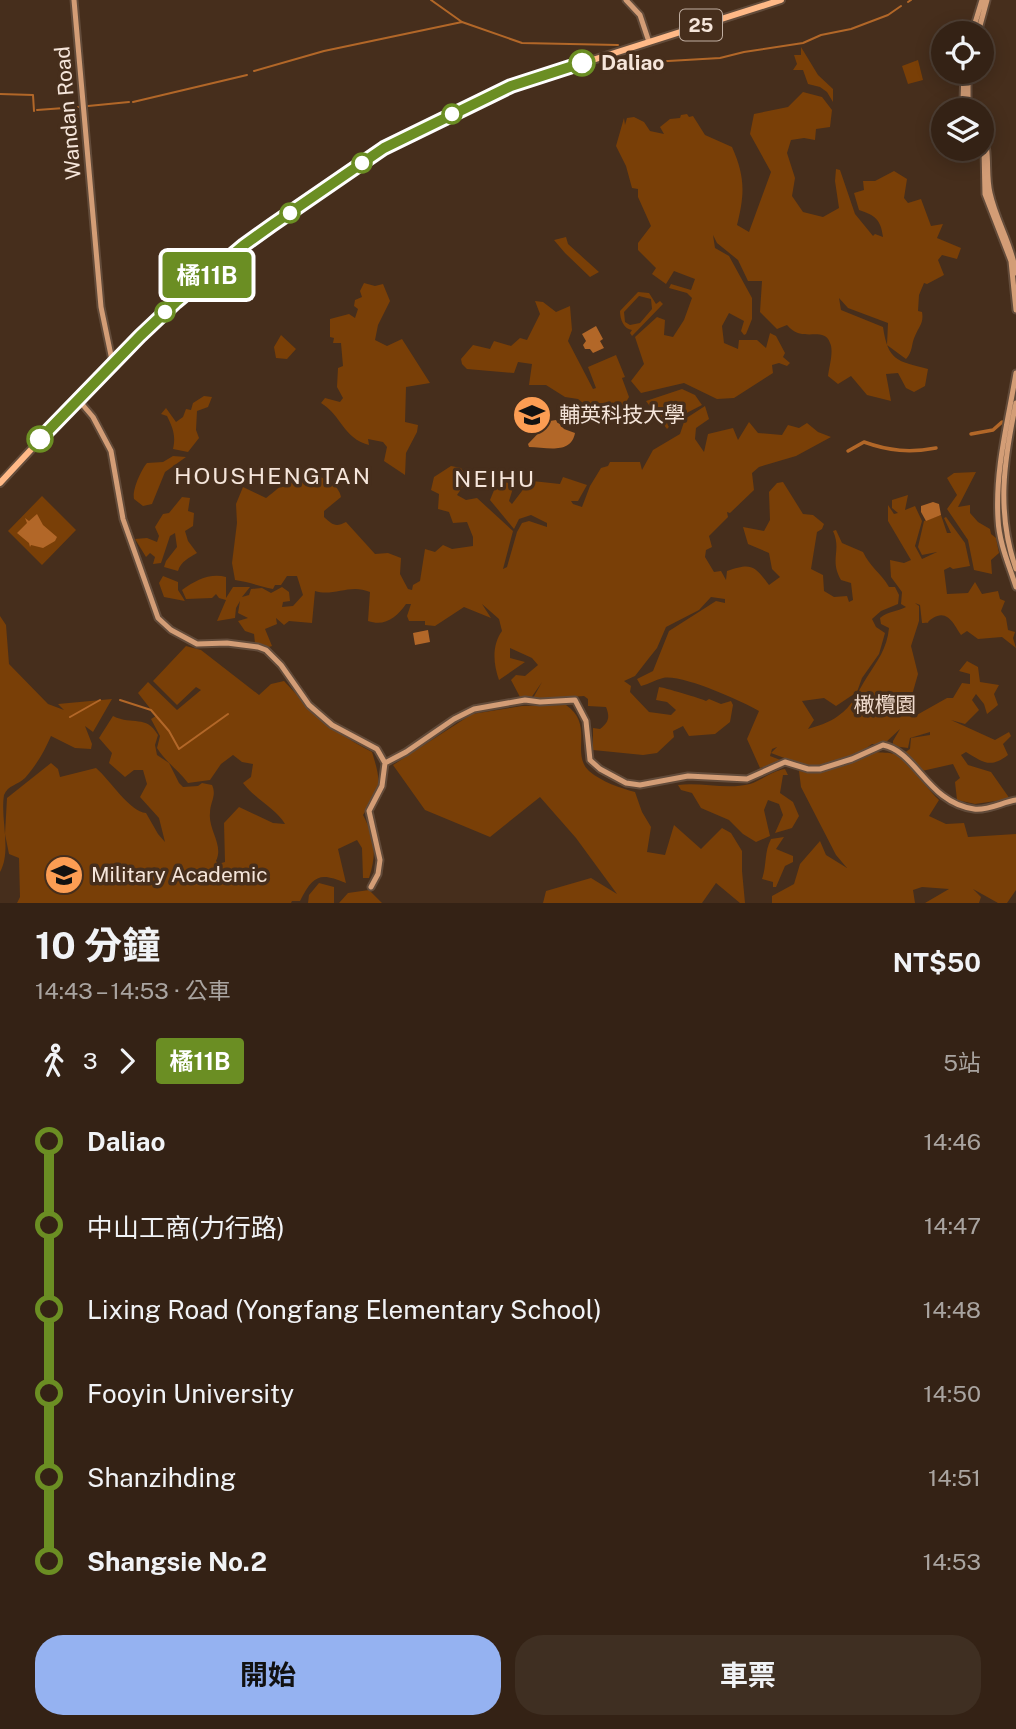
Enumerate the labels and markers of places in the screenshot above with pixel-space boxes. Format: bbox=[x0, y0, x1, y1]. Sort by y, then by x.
marker: Daliao bbox=[569, 50, 595, 76]
place label: Daliao bbox=[601, 50, 664, 75]
unlabelled marker bbox=[442, 104, 462, 124]
unlabelled marker bbox=[352, 153, 372, 173]
unlabelled marker bbox=[280, 203, 300, 223]
unlabelled marker bbox=[155, 302, 175, 322]
school or university icon: 輔英科技大學 bbox=[511, 394, 553, 436]
place label: 輔英科技大學 bbox=[559, 402, 685, 427]
unlabelled marker bbox=[27, 426, 53, 452]
school or university icon: Military Academic bbox=[43, 854, 85, 896]
place label: Military Academic bbox=[91, 862, 268, 887]

